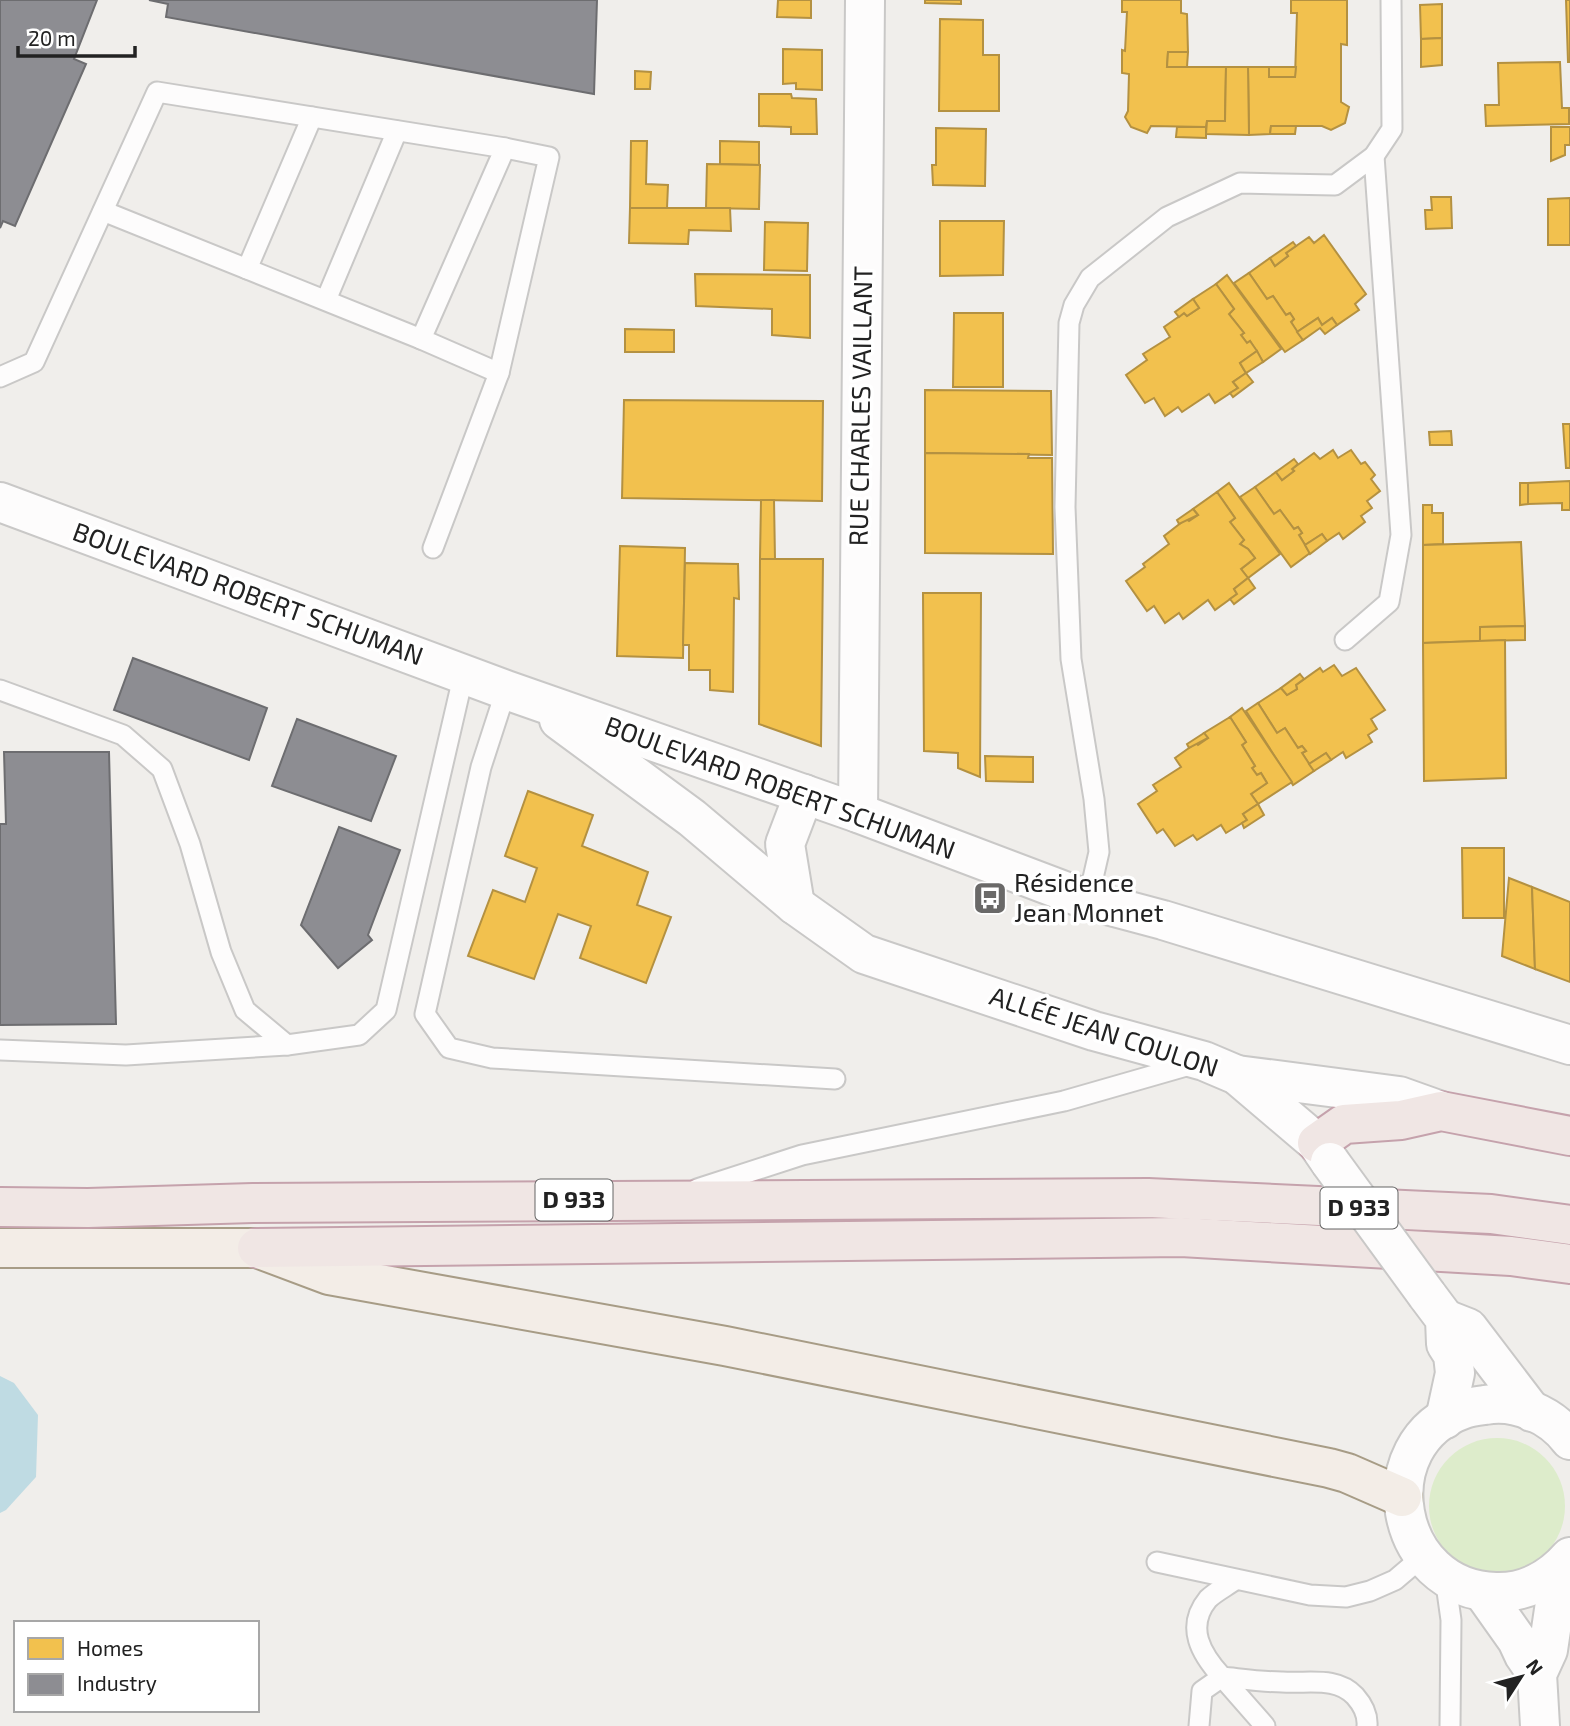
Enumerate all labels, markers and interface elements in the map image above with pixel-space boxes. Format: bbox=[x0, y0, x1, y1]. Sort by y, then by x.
scale bar bbox=[18, 14, 135, 58]
text: 20 m bbox=[28, 25, 76, 50]
street label: RUE CHARLES VAILLANT bbox=[842, 266, 877, 546]
street label: BOULEVARD ROBERT SCHUMAN bbox=[69, 515, 428, 671]
street label: BOULEVARD ROBERT SCHUMAN bbox=[601, 709, 960, 865]
place label: Résidence Jean Monnet bbox=[1014, 866, 1164, 927]
bus stop icon: Résidence Jean Monnet bbox=[971, 879, 1009, 917]
street label: ALLÉE JEAN COULON bbox=[986, 979, 1223, 1082]
road number: D 933 bbox=[536, 1180, 612, 1220]
road number: D 933 bbox=[1320, 1188, 1398, 1228]
legend bbox=[14, 1621, 259, 1712]
text: Homes bbox=[77, 1635, 143, 1660]
north arrow bbox=[1486, 1642, 1556, 1712]
text: N bbox=[1522, 1654, 1548, 1679]
text: Industry bbox=[77, 1670, 157, 1695]

